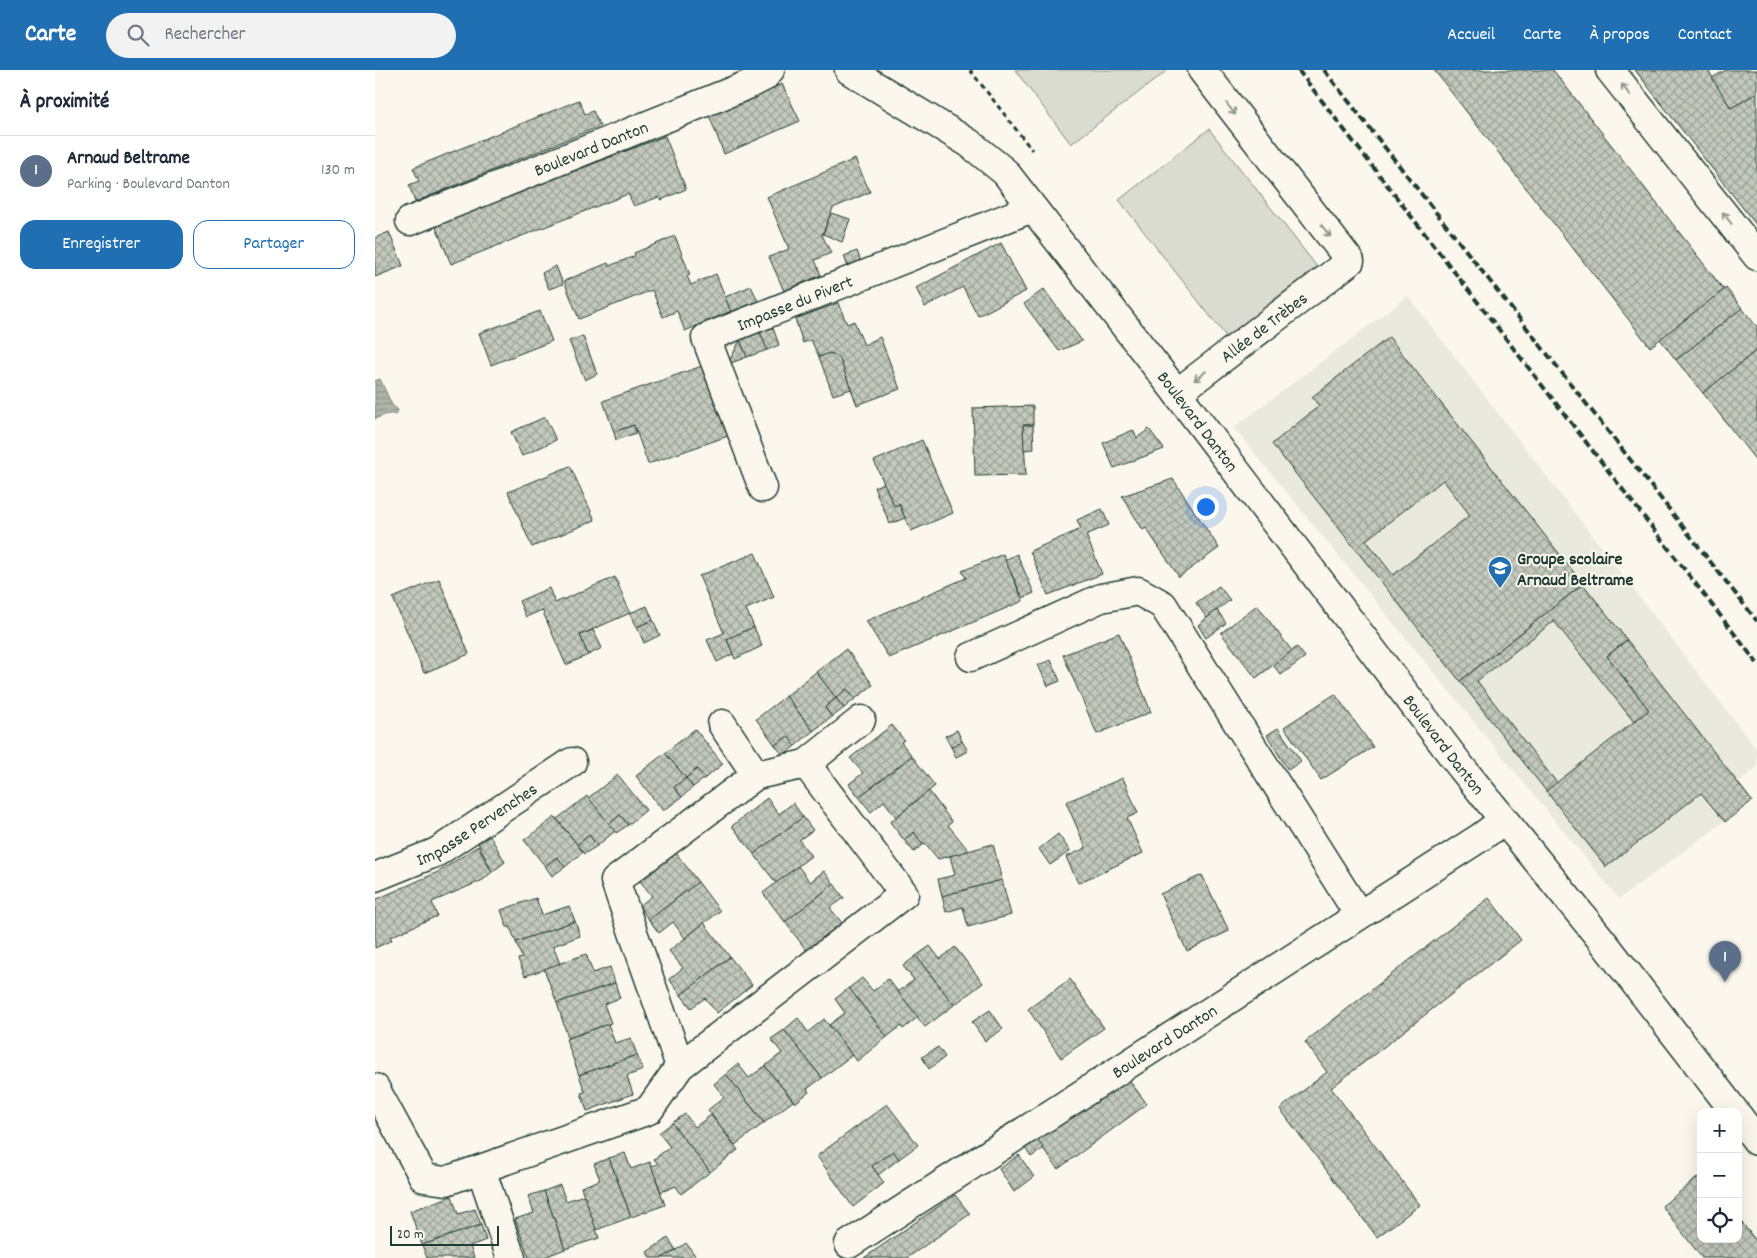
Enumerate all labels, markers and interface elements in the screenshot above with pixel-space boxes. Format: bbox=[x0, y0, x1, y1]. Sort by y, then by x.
search box bbox=[106, 13, 456, 58]
text: Carte bbox=[25, 18, 76, 52]
icon: search bbox=[124, 21, 152, 49]
text: Rechercher bbox=[164, 22, 246, 49]
text: Accueil bbox=[1447, 23, 1495, 48]
text: Carte bbox=[1523, 23, 1562, 48]
text: À propos bbox=[1590, 23, 1650, 48]
text: Contact bbox=[1678, 23, 1732, 48]
one-way arrow bbox=[1620, 84, 1631, 97]
text: À proximité bbox=[20, 88, 109, 118]
one-way arrow bbox=[1226, 102, 1237, 115]
street label: Boulevard Danton bbox=[531, 116, 653, 185]
text: Arnaud Beltrame bbox=[67, 146, 190, 173]
text: 1 bbox=[34, 159, 38, 182]
text: 130 m bbox=[321, 159, 355, 182]
text: Parking · Boulevard Danton bbox=[67, 173, 230, 196]
one-way arrow bbox=[1721, 212, 1732, 225]
button: Enregistrer bbox=[20, 220, 183, 269]
button: Partager bbox=[193, 220, 355, 269]
one-way arrow bbox=[1321, 224, 1332, 237]
street label: Impasse du Pivert bbox=[734, 271, 858, 339]
street label: Allée de Trèbes bbox=[1216, 287, 1314, 370]
street label: Boulevard Danton bbox=[1150, 367, 1243, 478]
one-way arrow bbox=[1193, 370, 1206, 381]
your location bbox=[1193, 494, 1219, 520]
place label: Groupe scolaire Arnaud Beltrame bbox=[1517, 548, 1633, 594]
school or university icon: Groupe scolaire Arnaud Beltrame bbox=[1487, 555, 1513, 589]
street label: Boulevard Danton bbox=[1395, 690, 1489, 801]
street label: Impasse Pervenches bbox=[413, 778, 543, 874]
pin: 1 bbox=[1709, 941, 1741, 982]
street label: Boulevard Danton bbox=[1108, 1000, 1223, 1086]
map controls bbox=[1697, 1108, 1742, 1243]
button: + bbox=[1697, 1108, 1742, 1153]
button: − bbox=[1697, 1153, 1742, 1198]
button: locate bbox=[1697, 1198, 1742, 1243]
scale bar bbox=[390, 1223, 499, 1246]
text: 20 m bbox=[397, 1225, 424, 1245]

